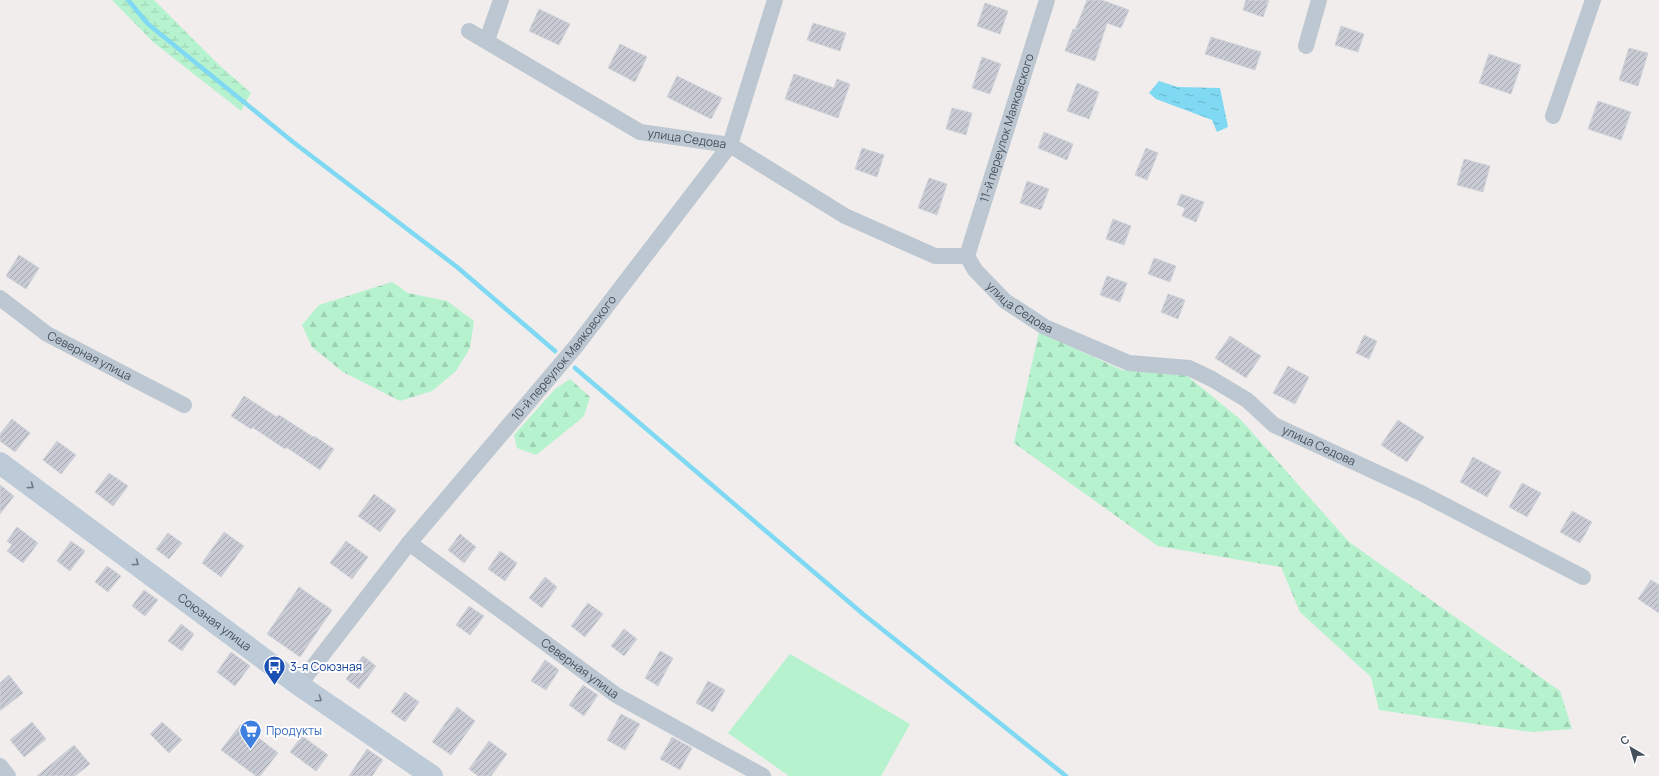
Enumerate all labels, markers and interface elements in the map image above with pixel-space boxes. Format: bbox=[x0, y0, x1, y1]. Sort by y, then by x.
street label: 11-й переулок Маяковского bbox=[975, 51, 1038, 204]
street label: улица Седова bbox=[647, 124, 727, 152]
street label: улица Седова bbox=[983, 278, 1056, 337]
street label: 10-й переулок Маяковского bbox=[507, 291, 620, 424]
street label: Северная улица bbox=[45, 327, 135, 384]
street label: улица Седова bbox=[1279, 421, 1359, 470]
one-way arrow bbox=[27, 481, 34, 488]
one-way arrow bbox=[131, 559, 138, 566]
street label: Союзная улица bbox=[174, 589, 255, 655]
street label: Северная улица bbox=[538, 634, 623, 702]
bus stop icon: 3-я Союзная bbox=[262, 654, 288, 687]
place label: 3-я Союзная bbox=[290, 658, 362, 675]
one-way arrow bbox=[315, 694, 322, 702]
supermarket icon: Продукты bbox=[237, 718, 263, 751]
place label: Продукты bbox=[266, 722, 322, 739]
north arrow bbox=[1611, 728, 1651, 768]
text: С bbox=[1617, 731, 1632, 748]

